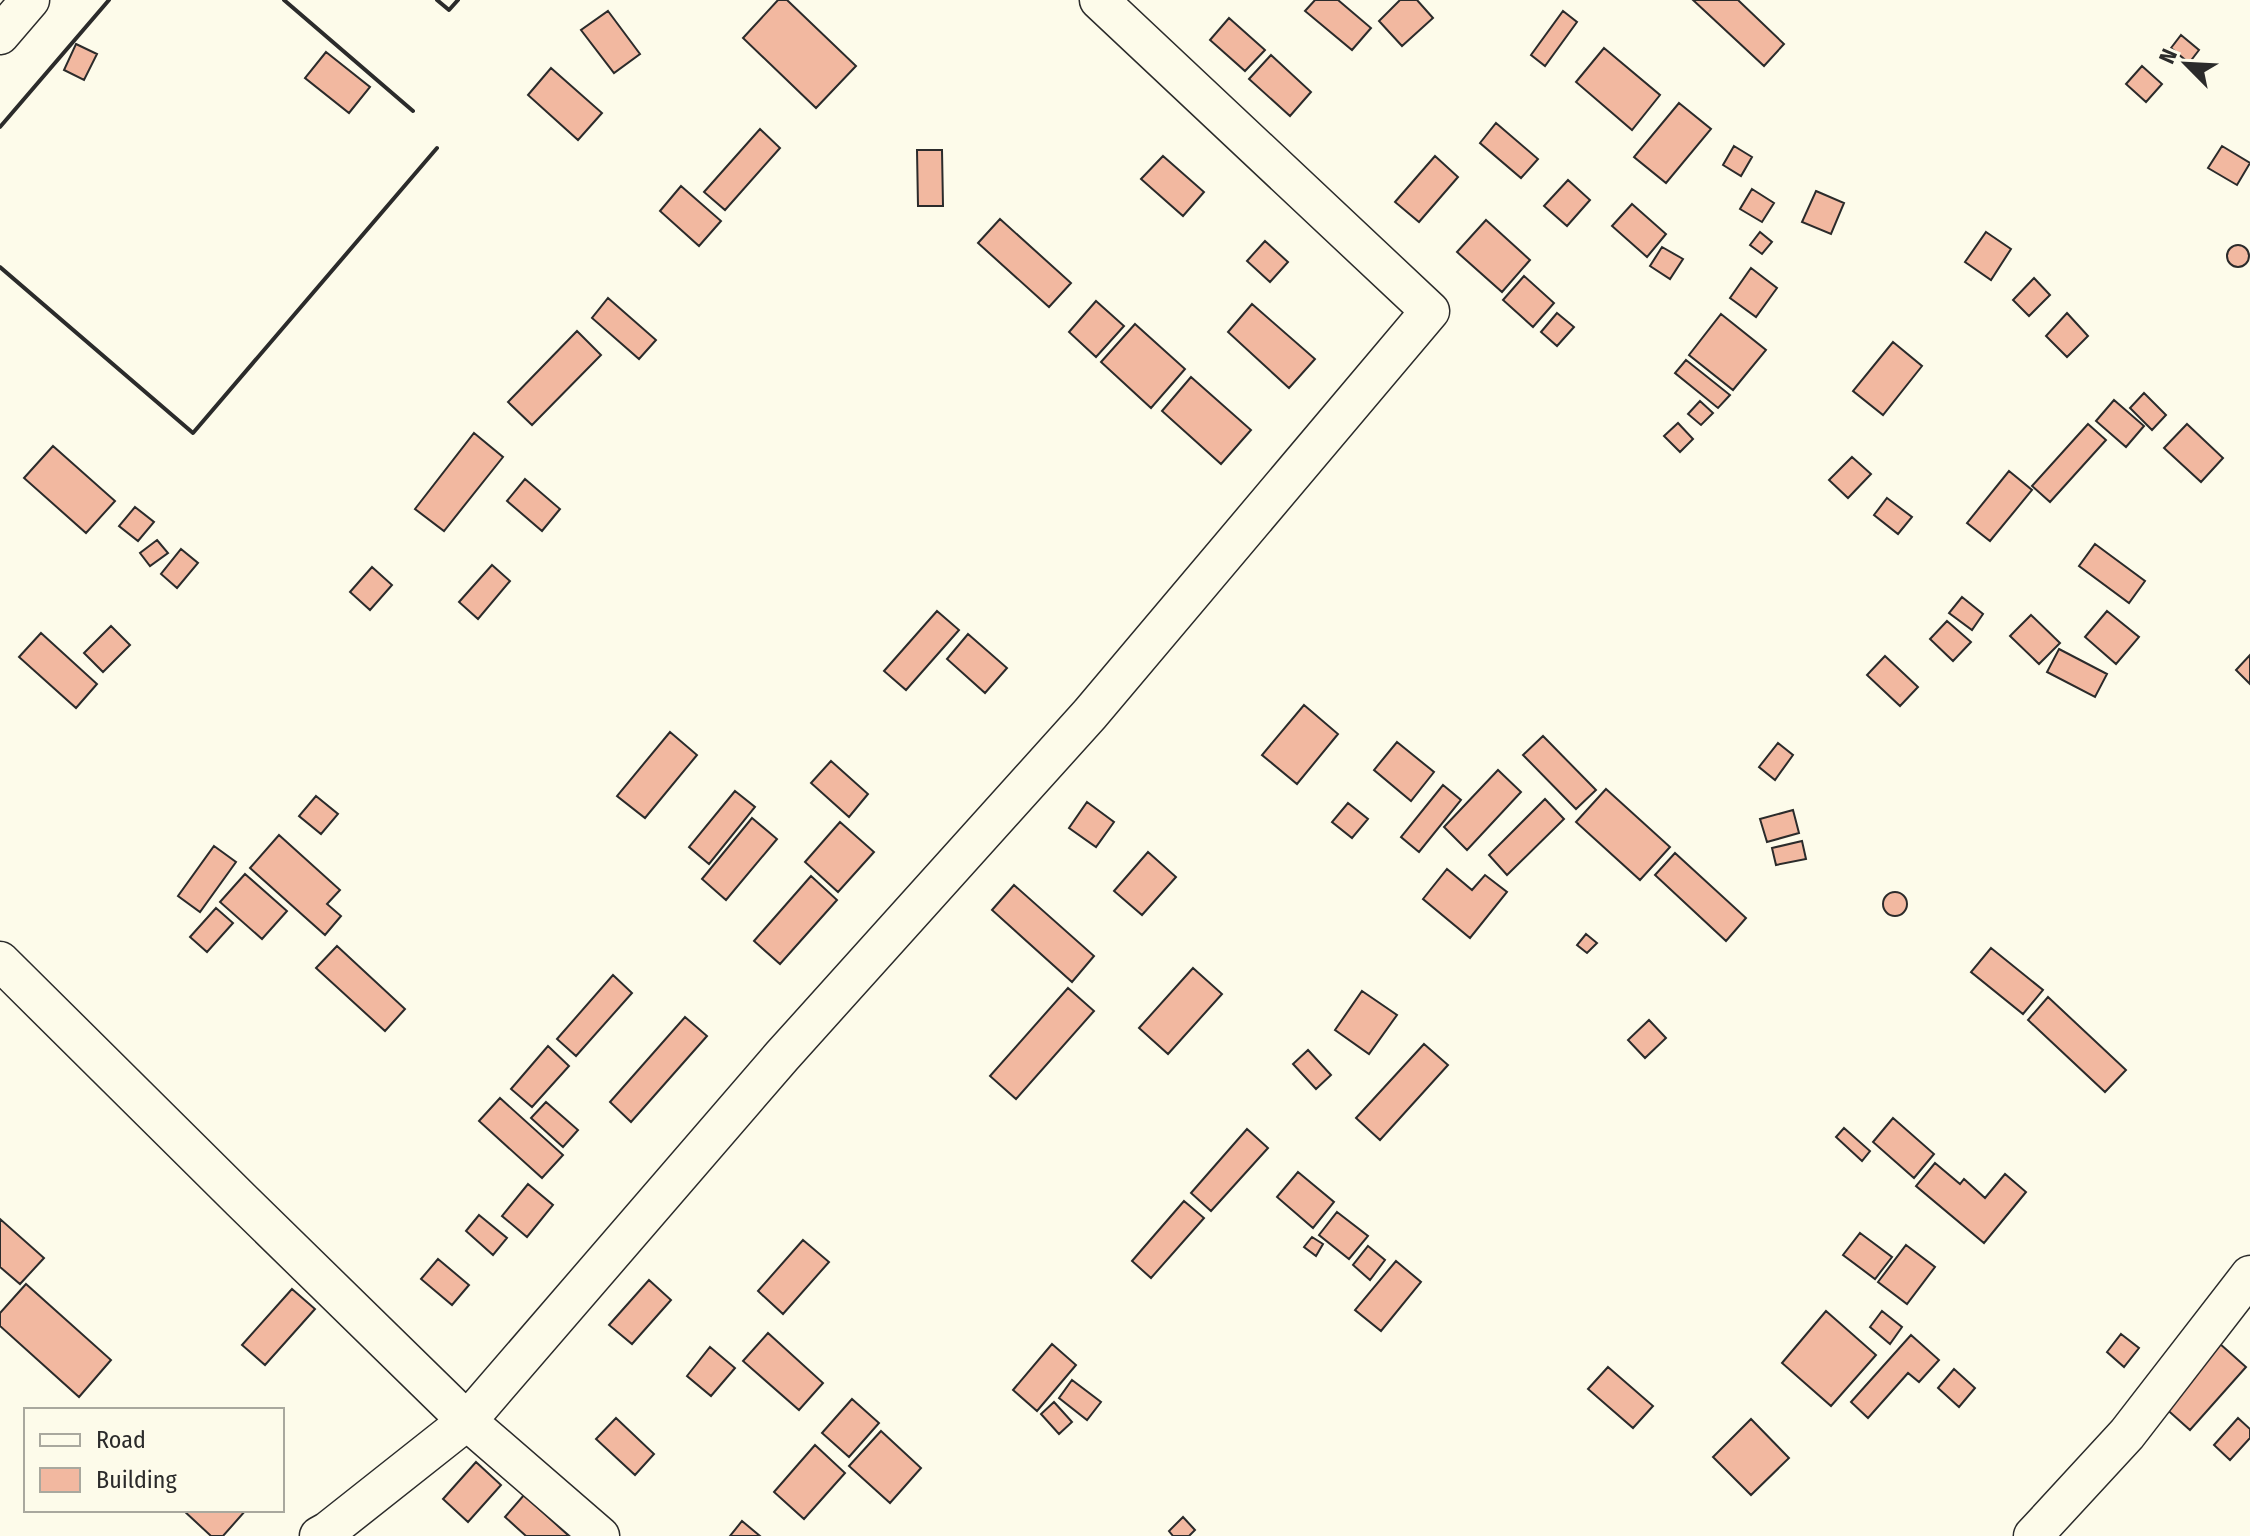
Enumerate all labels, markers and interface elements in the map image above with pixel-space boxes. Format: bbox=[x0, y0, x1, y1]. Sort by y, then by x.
north arrow bbox=[2146, 24, 2226, 104]
text: N bbox=[2153, 45, 2183, 68]
legend bbox=[24, 1408, 284, 1512]
text: Road bbox=[96, 1426, 146, 1454]
text: Building bbox=[96, 1466, 178, 1494]

